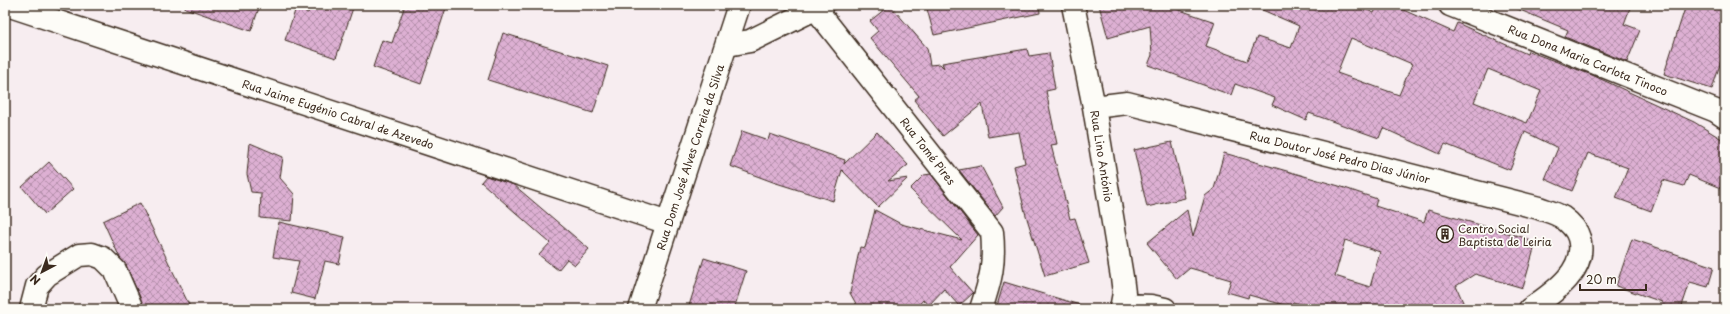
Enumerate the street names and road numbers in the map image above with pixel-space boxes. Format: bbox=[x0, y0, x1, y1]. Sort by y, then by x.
street label: Rua Dona Maria Carlota Tinoco bbox=[1506, 20, 1670, 100]
street label: Rua Dom José Alves Correia da Silva bbox=[652, 62, 728, 252]
street label: Rua Jaime Eugénio Cabral de Azevedo bbox=[240, 75, 436, 153]
street label: Rua Lino António bbox=[1086, 109, 1118, 203]
street label: Rua Tomé Pires bbox=[896, 114, 960, 188]
street label: Rua Doutor José Pedro Dias Júnior bbox=[1248, 126, 1432, 188]

